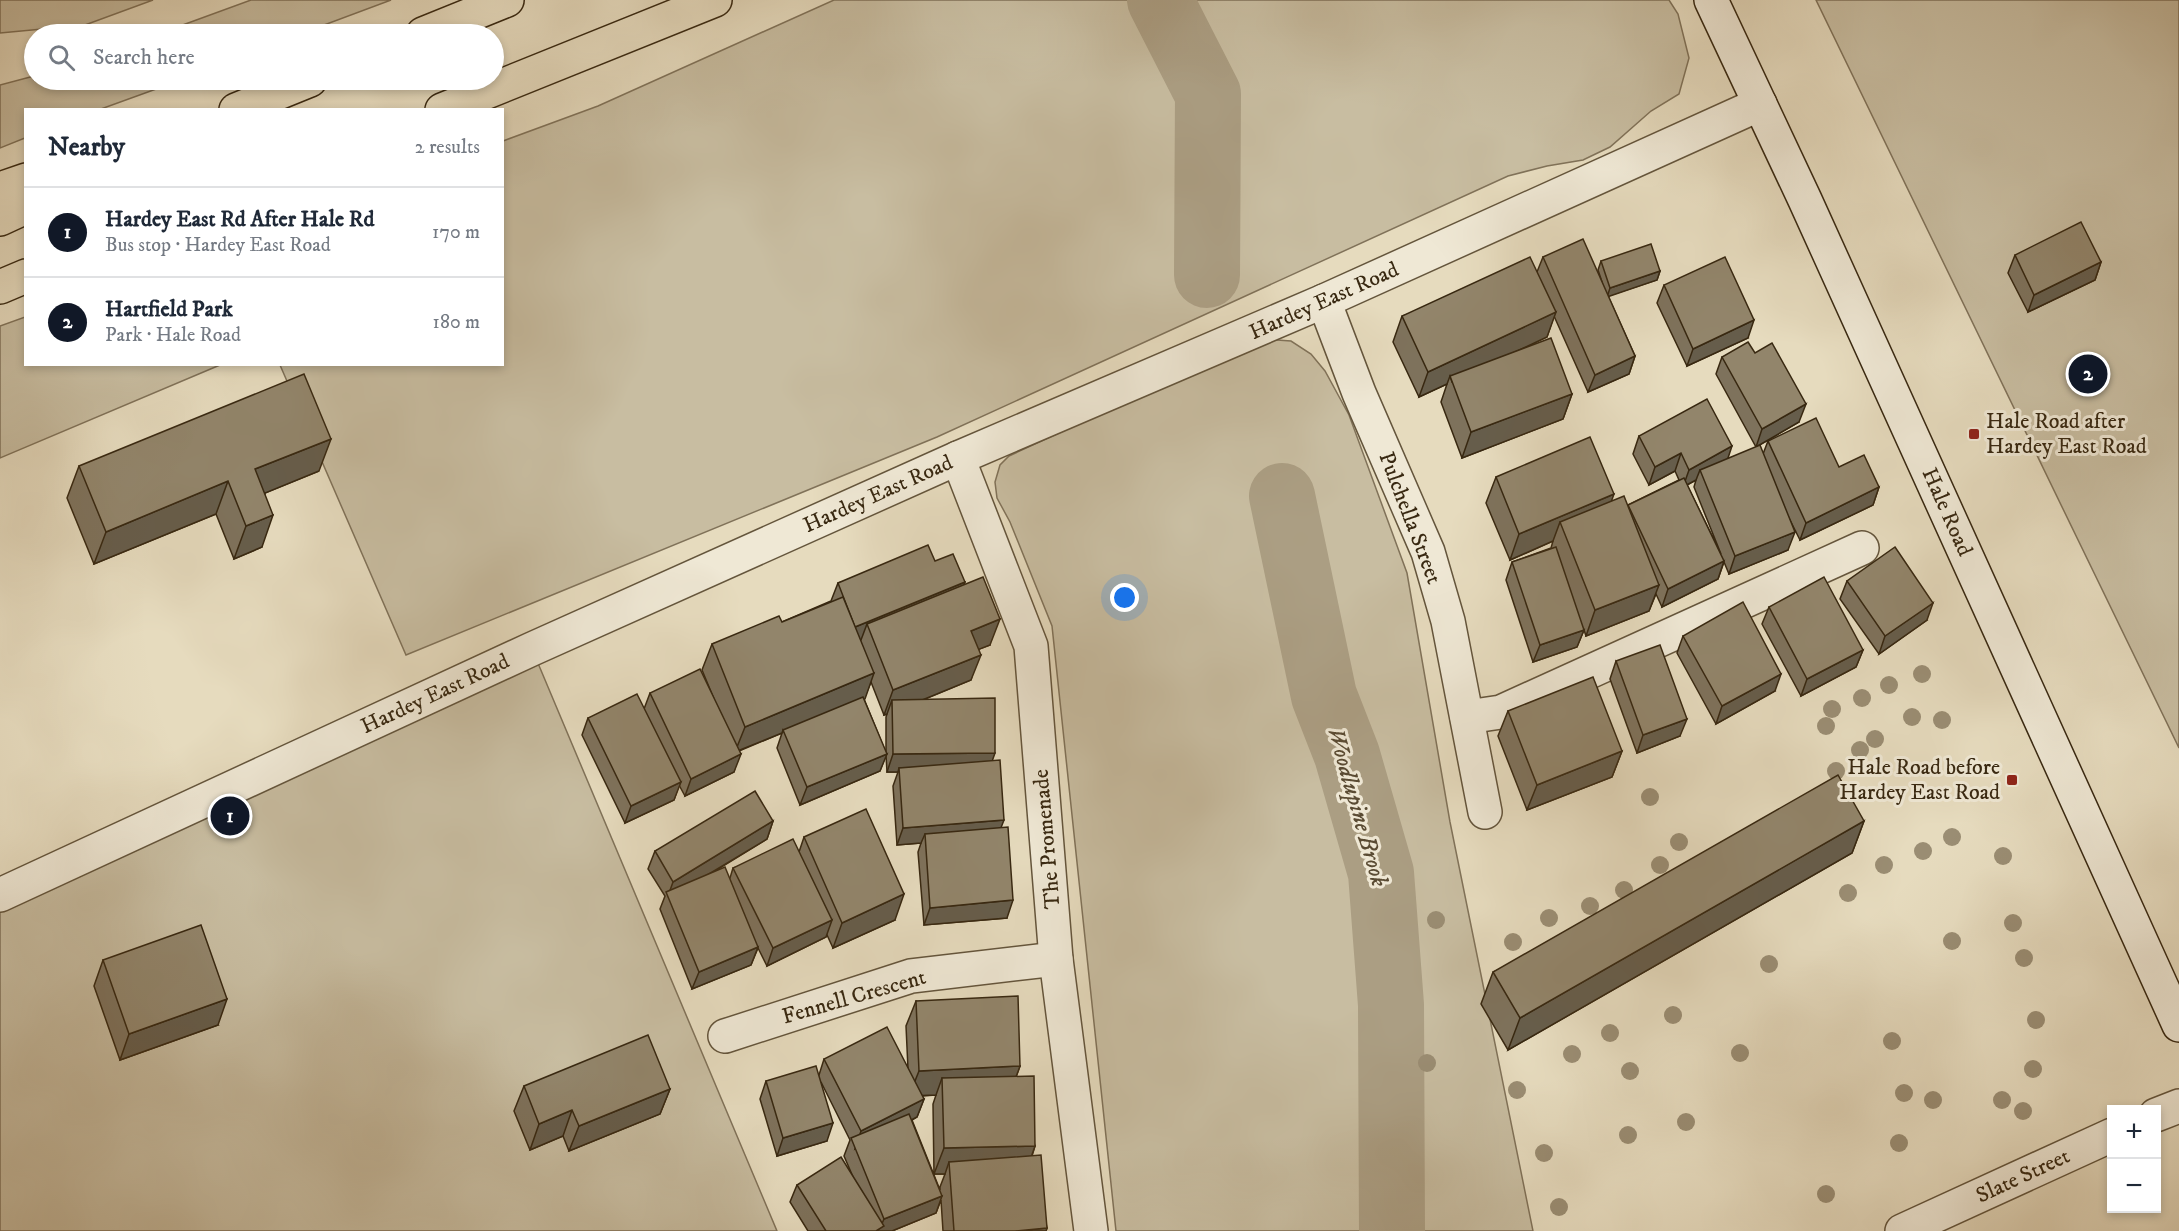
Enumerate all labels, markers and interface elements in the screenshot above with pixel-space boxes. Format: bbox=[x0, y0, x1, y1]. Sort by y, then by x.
search box bbox=[24, 24, 504, 90]
icon: search bbox=[45, 41, 78, 74]
text: Search here bbox=[93, 44, 195, 71]
text: Nearby bbox=[48, 131, 125, 164]
text: 2 results bbox=[415, 135, 480, 160]
text: Hardey East Rd After Hale Rd bbox=[105, 206, 374, 233]
text: 1 bbox=[64, 220, 71, 245]
text: 170 m bbox=[432, 220, 480, 245]
text: Bus stop · Hardey East Road bbox=[105, 233, 331, 258]
street label: Hardey East Road bbox=[1245, 256, 1403, 346]
text: Hartfield Park bbox=[105, 296, 233, 323]
text: 2 bbox=[63, 310, 72, 335]
text: 180 m bbox=[433, 310, 480, 335]
text: Park · Hale Road bbox=[105, 323, 241, 348]
pin: 2 bbox=[2068, 352, 2108, 397]
place label: Hale Road after Hardey East Road bbox=[1986, 408, 2147, 460]
marker: Hale Road after Hardey East Road bbox=[1967, 427, 1981, 441]
street label: Pulchella Street bbox=[1372, 448, 1448, 588]
street label: Hardey East Road bbox=[799, 449, 957, 539]
street label: Hale Road bbox=[1916, 464, 1978, 560]
your location bbox=[1110, 583, 1139, 612]
street label: Hardey East Road bbox=[356, 648, 514, 740]
water label: Woodlupine Brook bbox=[1320, 724, 1394, 890]
place label: Hale Road before Hardey East Road bbox=[1839, 754, 2000, 806]
street label: The Promenade bbox=[1027, 768, 1067, 910]
marker: Hale Road before Hardey East Road bbox=[2005, 773, 2019, 787]
pin: 1 bbox=[210, 794, 250, 838]
street label: Fennell Crescent bbox=[779, 964, 929, 1030]
map controls bbox=[2107, 1105, 2161, 1213]
button: + bbox=[2107, 1105, 2161, 1159]
street label: Slate Street bbox=[1972, 1143, 2074, 1209]
button: − bbox=[2107, 1159, 2161, 1213]

